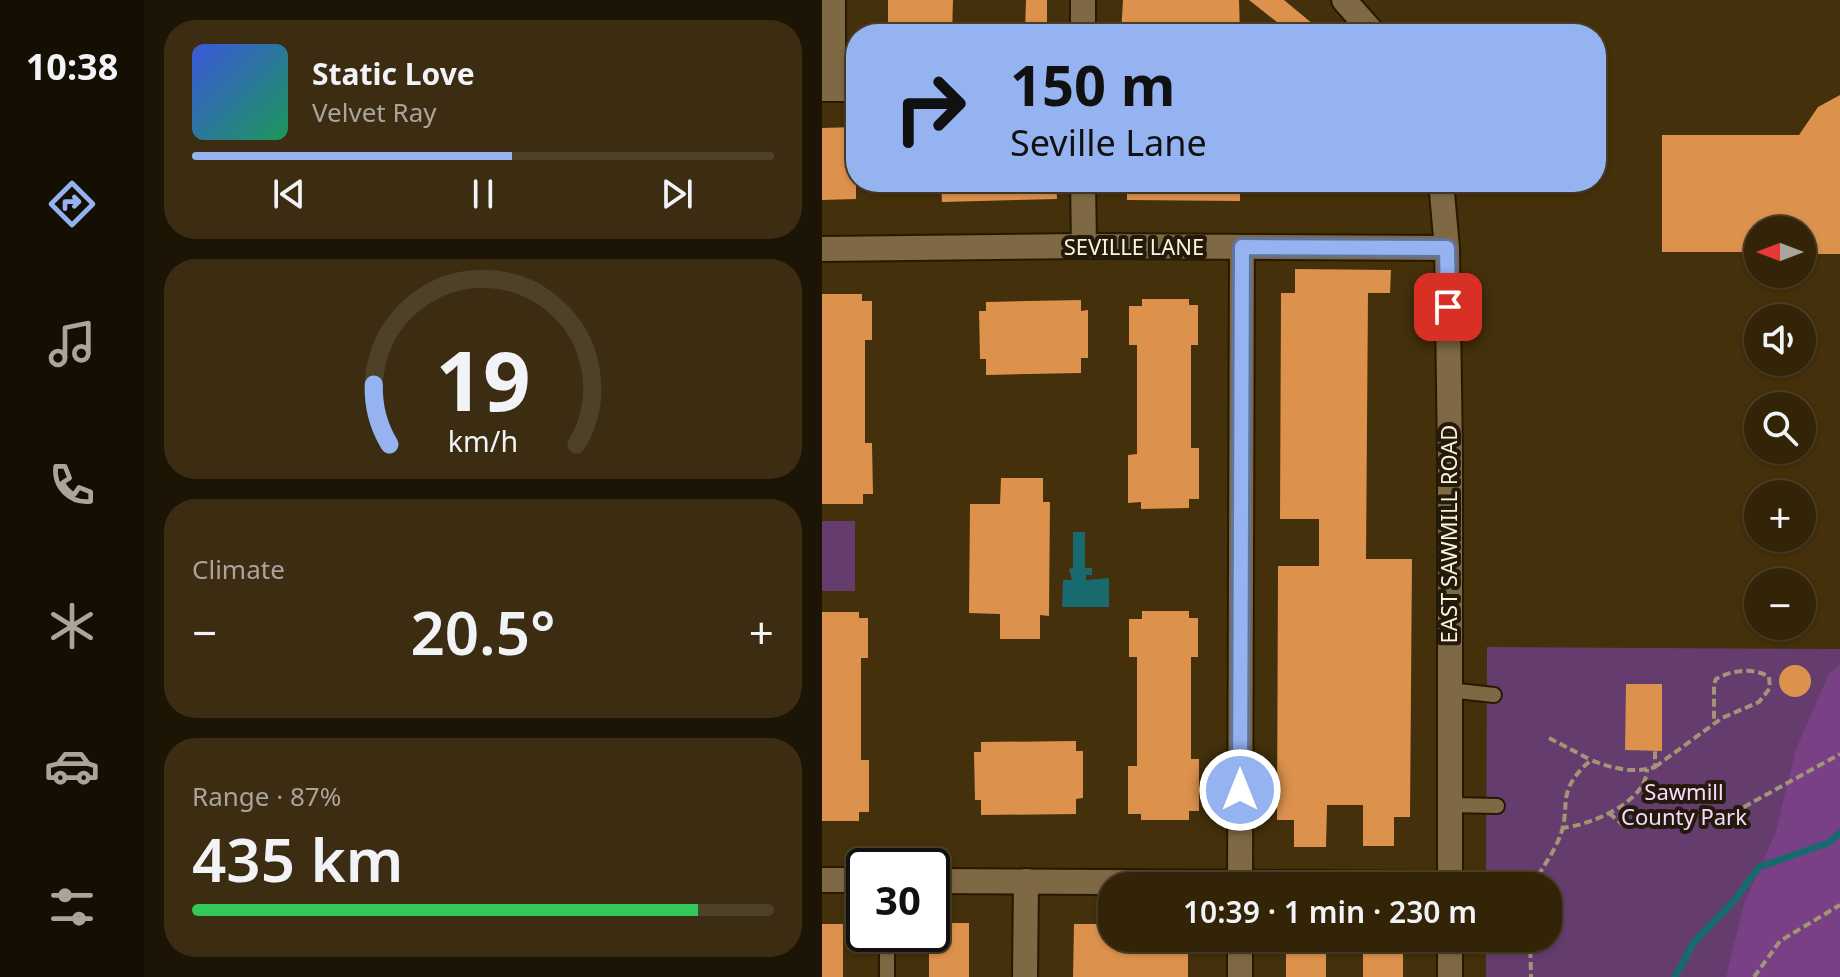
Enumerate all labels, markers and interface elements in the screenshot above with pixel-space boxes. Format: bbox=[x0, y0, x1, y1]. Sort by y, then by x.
text: 10:38 bbox=[26, 42, 118, 91]
text: 150 m bbox=[1010, 46, 1175, 122]
text: Static Love bbox=[312, 53, 475, 94]
icon: right bbox=[878, 56, 982, 160]
text: Velvet Ray bbox=[312, 94, 437, 130]
text: Seville Lane bbox=[1010, 118, 1207, 167]
icon: previous bbox=[267, 172, 311, 216]
icon: pause bbox=[461, 172, 505, 216]
icon: next bbox=[655, 172, 699, 216]
icon: directions bbox=[44, 176, 100, 232]
north arrow bbox=[1744, 216, 1816, 288]
map controls bbox=[1744, 216, 1816, 640]
street label: SEVILLE LANE bbox=[1064, 231, 1204, 261]
pin bbox=[1414, 273, 1482, 341]
icon: arrive bbox=[1426, 285, 1470, 329]
button: sound bbox=[1744, 304, 1816, 376]
icon: music bbox=[44, 316, 100, 372]
text: 19 bbox=[435, 321, 531, 434]
button: search bbox=[1744, 392, 1816, 464]
text: km/h bbox=[448, 421, 518, 460]
street label: EAST SAWMILL ROAD bbox=[1433, 425, 1463, 643]
icon: phone bbox=[44, 457, 100, 513]
button: + bbox=[1744, 480, 1816, 552]
text: Climate bbox=[192, 551, 285, 587]
button: − bbox=[1744, 568, 1816, 640]
text: 20.5° bbox=[410, 591, 556, 673]
icon: climate bbox=[44, 598, 100, 654]
text: − bbox=[192, 602, 217, 662]
text: + bbox=[749, 602, 774, 662]
icon: car bbox=[44, 738, 100, 794]
position arrow bbox=[1198, 748, 1282, 832]
park label: Sawmill County Park bbox=[1621, 776, 1747, 831]
text: Range · 87% bbox=[192, 778, 341, 814]
text: 435 km bbox=[192, 818, 403, 900]
speed limit sign: 30 bbox=[846, 848, 950, 952]
icon: filters bbox=[44, 879, 100, 935]
text: 10:39 · 1 min · 230 m bbox=[1183, 891, 1477, 932]

